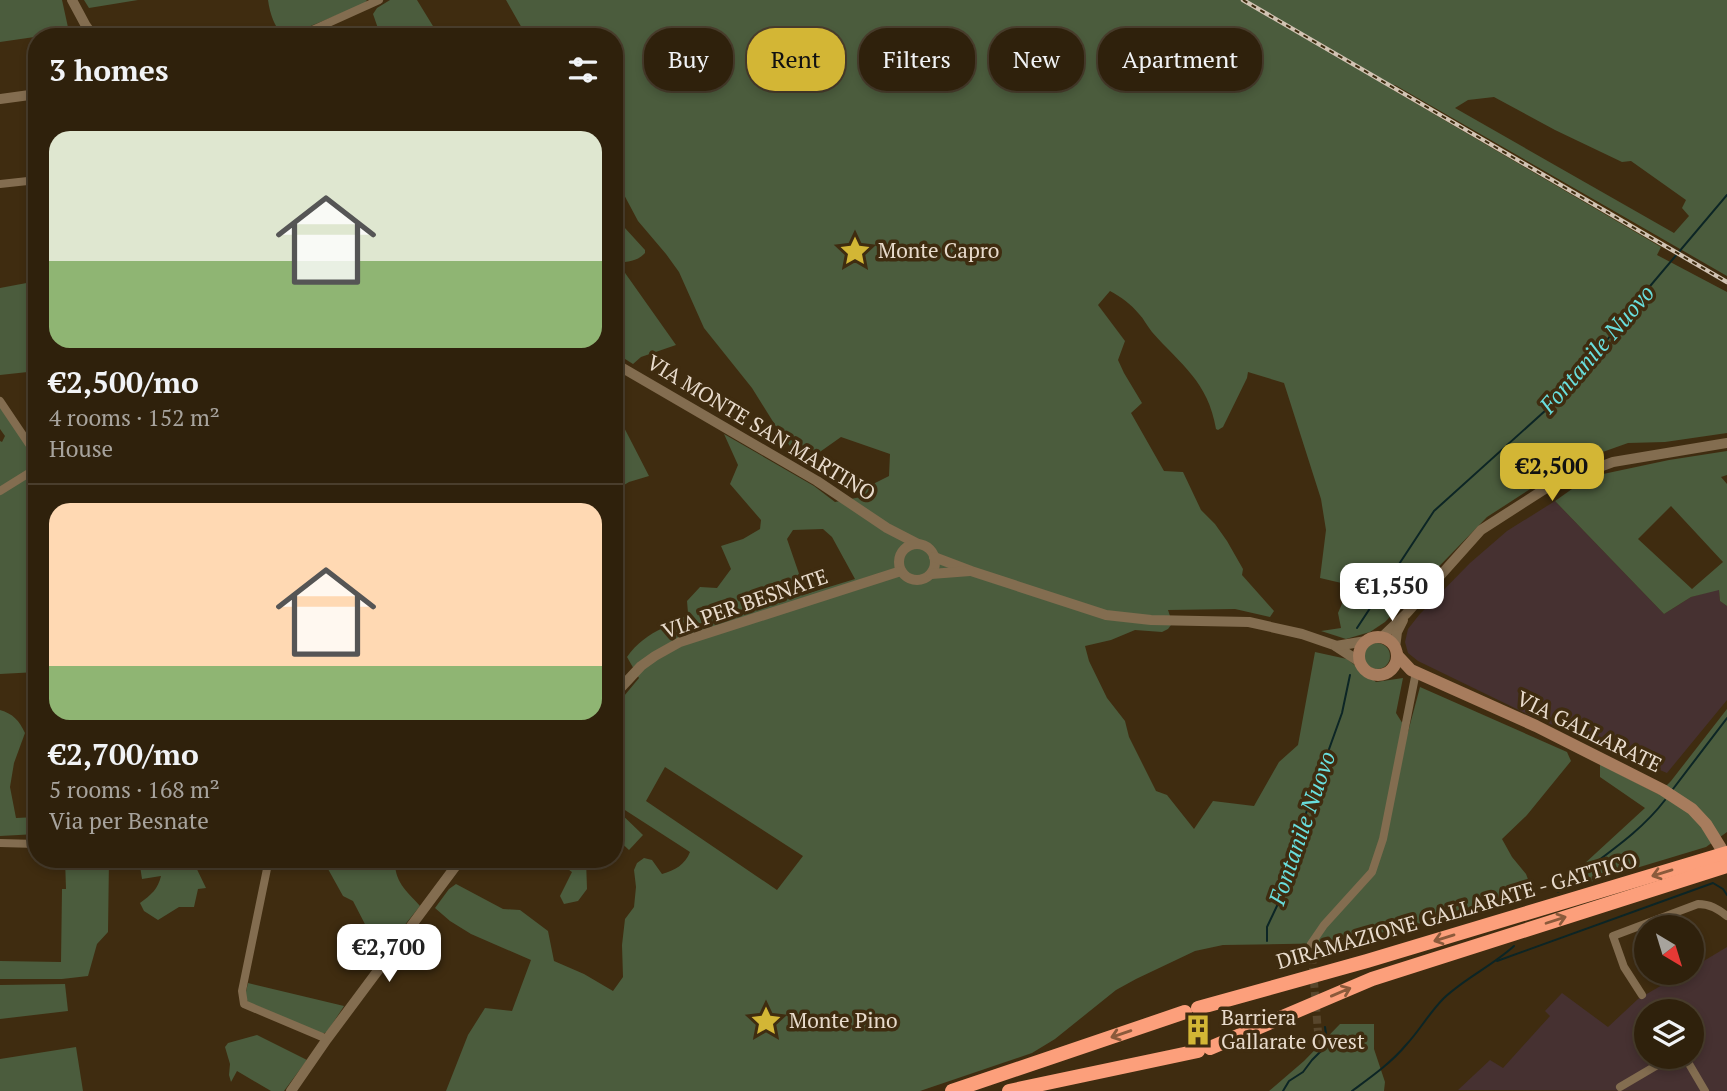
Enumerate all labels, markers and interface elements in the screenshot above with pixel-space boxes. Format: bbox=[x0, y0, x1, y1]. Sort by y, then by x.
chip: Buy bbox=[644, 28, 733, 91]
chip: Rent bbox=[747, 28, 845, 91]
chip: Filters bbox=[859, 28, 975, 91]
chip: New bbox=[989, 28, 1084, 91]
chip: Apartment bbox=[1098, 28, 1262, 91]
text: 3 homes bbox=[49, 50, 168, 90]
icon: filters bbox=[564, 51, 602, 89]
icon: home bbox=[263, 177, 389, 303]
place icon: Monte Capro bbox=[838, 234, 872, 268]
place label: Monte Capro bbox=[878, 236, 999, 264]
water label: Fontanile Nuovo bbox=[1532, 278, 1661, 420]
street label: VIA MONTE SAN MARTINO bbox=[642, 348, 881, 507]
text: €2,500/mo bbox=[49, 362, 199, 402]
text: 4 rooms · 152 m² bbox=[49, 402, 220, 433]
text: House bbox=[49, 433, 113, 464]
pin: €2,500 bbox=[1495, 444, 1609, 503]
text: €2,500 bbox=[1516, 450, 1588, 481]
icon: home bbox=[263, 549, 389, 675]
street label: VIA PER BESNATE bbox=[658, 562, 831, 645]
pin: €1,550 bbox=[1335, 564, 1449, 623]
text: €1,550 bbox=[1356, 570, 1428, 601]
street label: VIA GALLARATE bbox=[1512, 684, 1667, 778]
text: €2,700/mo bbox=[49, 734, 199, 774]
water label: Fontanile Nuovo bbox=[1260, 747, 1342, 910]
text: 5 rooms · 168 m² bbox=[49, 774, 220, 805]
text: Via per Besnate bbox=[49, 805, 209, 836]
street label: DIRAMAZIONE GALLARATE - GATTICO bbox=[1273, 845, 1641, 975]
one-way arrow bbox=[1651, 867, 1673, 880]
one-way arrow bbox=[1545, 913, 1567, 925]
north arrow bbox=[1634, 915, 1704, 985]
map controls bbox=[1634, 915, 1704, 1069]
pin: €2,700 bbox=[332, 925, 446, 984]
text: €2,700 bbox=[353, 931, 425, 962]
one-way arrow bbox=[1433, 933, 1455, 946]
one-way arrow bbox=[1329, 985, 1351, 998]
button: layers bbox=[1634, 999, 1704, 1069]
place label: Barriera Gallarate Ovest bbox=[1221, 1003, 1365, 1055]
place icon: Monte Pino bbox=[749, 1004, 783, 1038]
place label: Monte Pino bbox=[789, 1006, 898, 1034]
building icon: Barriera Gallarate Ovest bbox=[1181, 1013, 1215, 1047]
one-way arrow bbox=[1110, 1029, 1132, 1041]

